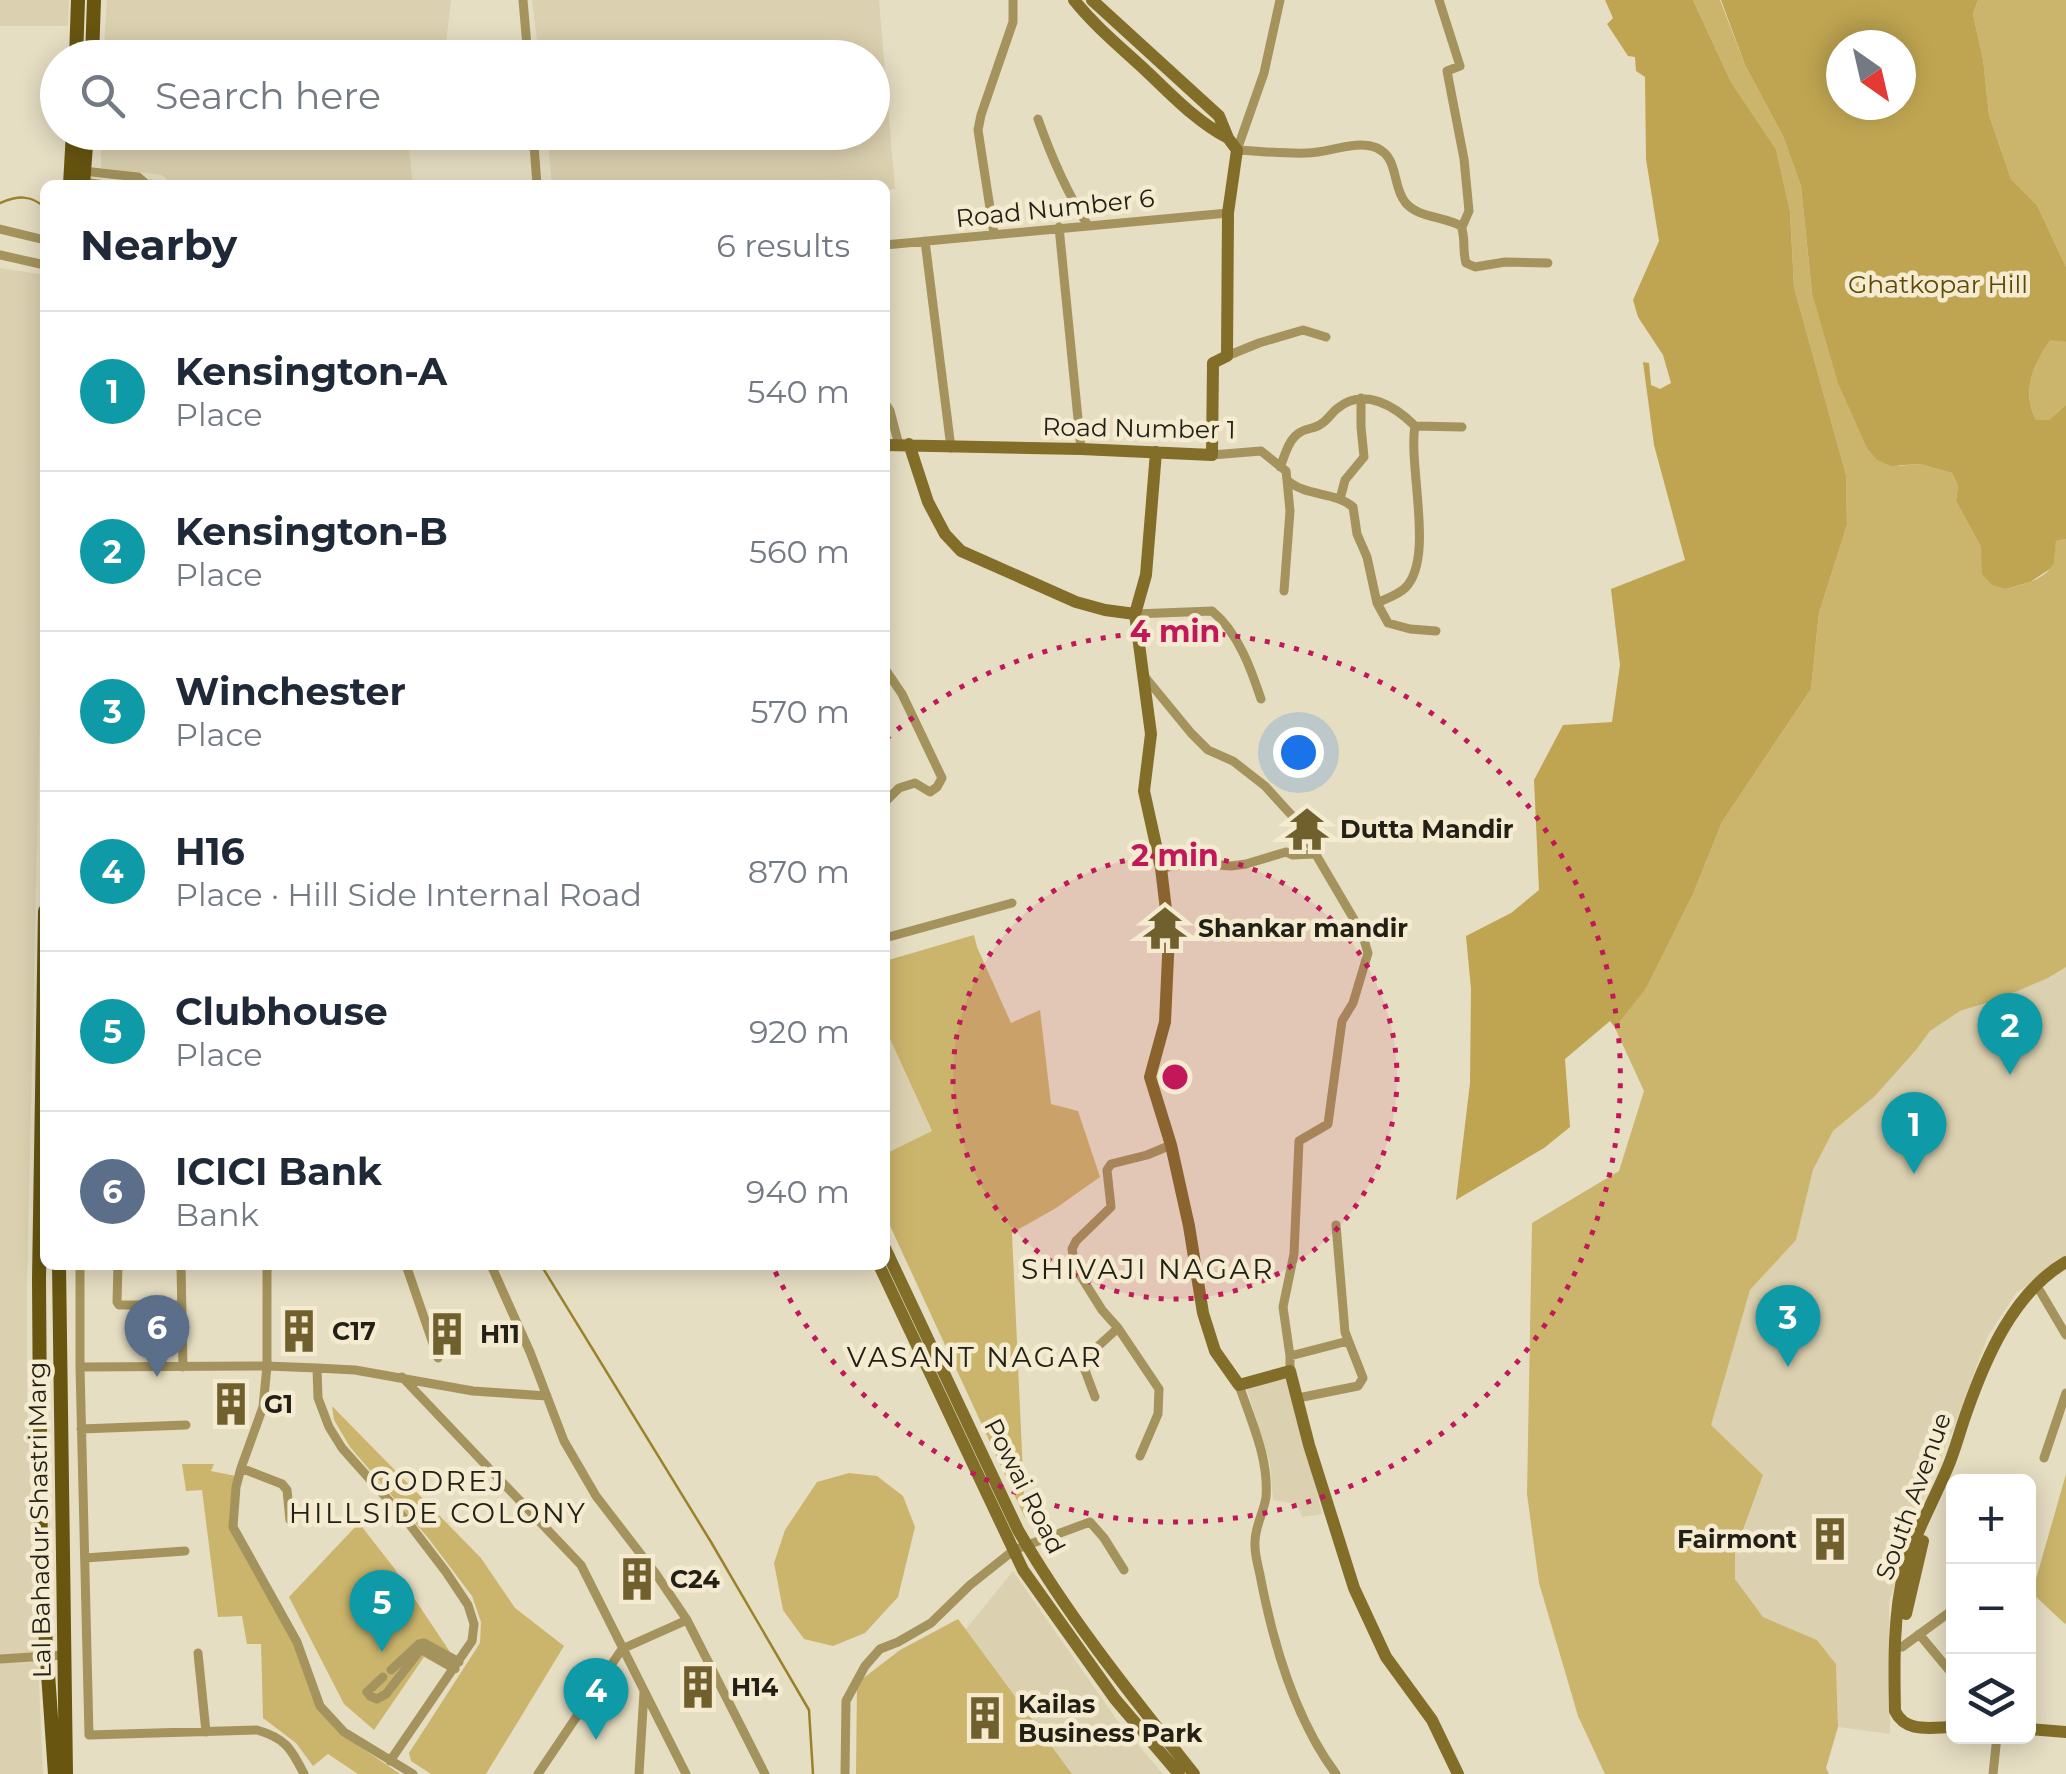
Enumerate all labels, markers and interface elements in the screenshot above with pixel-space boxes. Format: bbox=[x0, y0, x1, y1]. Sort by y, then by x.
north arrow bbox=[1826, 30, 1916, 120]
search box bbox=[40, 40, 890, 150]
icon: search bbox=[75, 68, 130, 123]
text: Search here bbox=[155, 72, 381, 119]
street label: Road Number 6 bbox=[954, 183, 1156, 233]
text: Nearby bbox=[80, 219, 237, 271]
text: 6 results bbox=[716, 226, 850, 265]
park label: Ghatkopar Hill bbox=[1848, 269, 2028, 299]
text: Kensington-A bbox=[175, 348, 447, 395]
text: 1 bbox=[106, 372, 119, 411]
text: 540 m bbox=[747, 372, 850, 411]
text: Place bbox=[175, 395, 263, 434]
street label: Road Number 1 bbox=[1042, 411, 1236, 445]
text: Kensington-B bbox=[175, 508, 448, 555]
text: 2 bbox=[103, 532, 122, 571]
text: 560 m bbox=[749, 532, 850, 571]
text: Place bbox=[175, 555, 263, 594]
text: 4 min bbox=[1130, 613, 1220, 650]
text: Winchester bbox=[175, 668, 406, 715]
text: 3 bbox=[103, 692, 122, 731]
text: 570 m bbox=[751, 692, 850, 731]
text: Place bbox=[175, 715, 263, 754]
your location bbox=[1273, 727, 1324, 778]
temple icon: Dutta Mandir bbox=[1283, 805, 1331, 853]
place label: Dutta Mandir bbox=[1340, 814, 1514, 844]
text: H16 bbox=[175, 828, 245, 875]
text: 2 min bbox=[1131, 837, 1219, 874]
text: 4 bbox=[101, 852, 124, 891]
text: 870 m bbox=[748, 852, 850, 891]
text: Place · Hill Side Internal Road bbox=[175, 875, 642, 914]
temple icon: Shankar mandir bbox=[1141, 904, 1189, 952]
place label: Shankar mandir bbox=[1198, 913, 1408, 943]
text: Clubhouse bbox=[175, 988, 388, 1035]
pin: 2 bbox=[1978, 992, 2042, 1075]
text: 5 bbox=[103, 1012, 122, 1051]
text: 920 m bbox=[749, 1012, 850, 1051]
text: Place bbox=[175, 1035, 263, 1074]
centre of rings bbox=[1157, 1059, 1193, 1095]
pin: 1 bbox=[1882, 1092, 1946, 1174]
text: ICICI Bank bbox=[175, 1148, 382, 1195]
text: 6 bbox=[102, 1172, 123, 1211]
text: 940 m bbox=[746, 1172, 850, 1211]
text: Bank bbox=[175, 1195, 259, 1234]
district label: SHIVAJI NAGAR bbox=[1021, 1252, 1275, 1286]
pin: 3 bbox=[1756, 1284, 1820, 1367]
pin: 6 bbox=[124, 1294, 190, 1377]
building icon: C17 bbox=[275, 1307, 323, 1355]
building icon: H11 bbox=[423, 1310, 471, 1358]
place label: C17 bbox=[332, 1316, 376, 1346]
place label: H11 bbox=[480, 1319, 520, 1349]
district label: VASANT NAGAR bbox=[847, 1340, 1103, 1374]
street label: Lal Bahadur Shastri Marg bbox=[21, 1362, 57, 1678]
building icon: G1 bbox=[207, 1380, 255, 1428]
place label: G1 bbox=[264, 1389, 293, 1419]
street label: South Avenue bbox=[1869, 1408, 1957, 1584]
street label: Powai Road bbox=[978, 1413, 1072, 1559]
district label: GODREJ HILLSIDE COLONY bbox=[289, 1464, 587, 1530]
map controls bbox=[1946, 1474, 2036, 1744]
button: + bbox=[1946, 1474, 2036, 1564]
building icon: Fairmont bbox=[1806, 1515, 1854, 1563]
place label: Fairmont bbox=[1677, 1524, 1797, 1554]
building icon: C24 bbox=[613, 1555, 661, 1603]
place label: C24 bbox=[670, 1564, 720, 1594]
button: − bbox=[1946, 1564, 2036, 1654]
pin: 5 bbox=[350, 1570, 414, 1652]
button: layers bbox=[1946, 1654, 2036, 1744]
pin: 4 bbox=[564, 1658, 628, 1740]
building icon: H14 bbox=[674, 1663, 722, 1711]
place label: H14 bbox=[731, 1672, 778, 1702]
place label: Kailas Business Park bbox=[1018, 1689, 1203, 1748]
building icon: Kailas Business Park bbox=[961, 1694, 1009, 1742]

